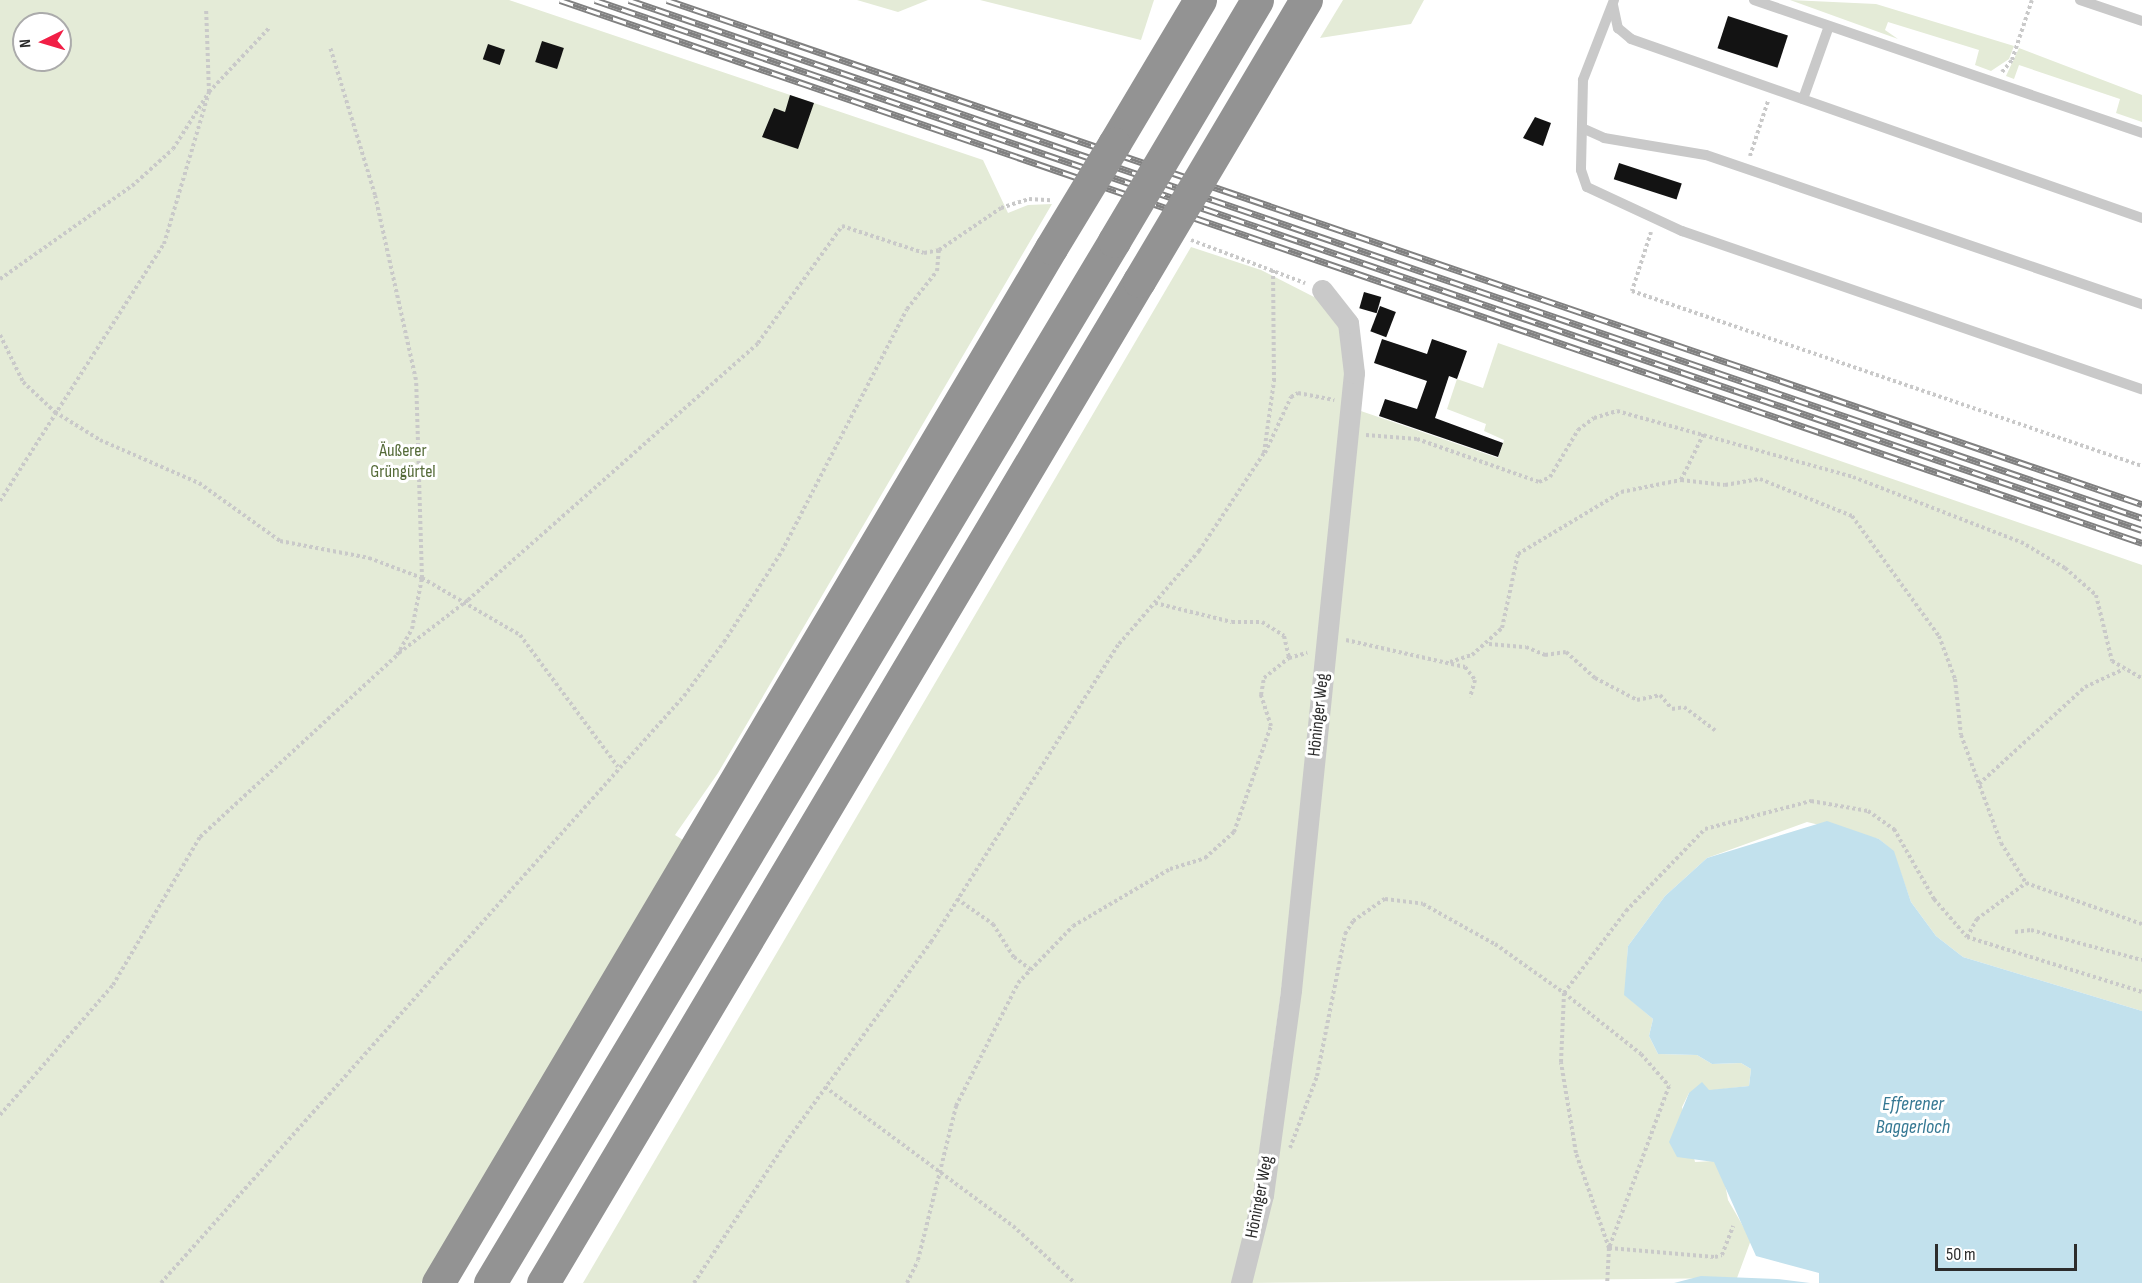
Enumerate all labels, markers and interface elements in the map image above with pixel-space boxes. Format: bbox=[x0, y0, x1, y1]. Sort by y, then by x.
north arrow bbox=[12, 12, 72, 72]
text: N bbox=[16, 38, 35, 49]
park label: Äußerer Grüngürtel bbox=[370, 441, 436, 484]
street label: Höninger Weg bbox=[1304, 672, 1334, 758]
water label: Efferener Baggerloch bbox=[1876, 1092, 1950, 1139]
street label: Höninger Weg bbox=[1241, 1154, 1279, 1240]
scale bar bbox=[1938, 1232, 2080, 1270]
text: 50 m bbox=[1946, 1244, 1976, 1265]

